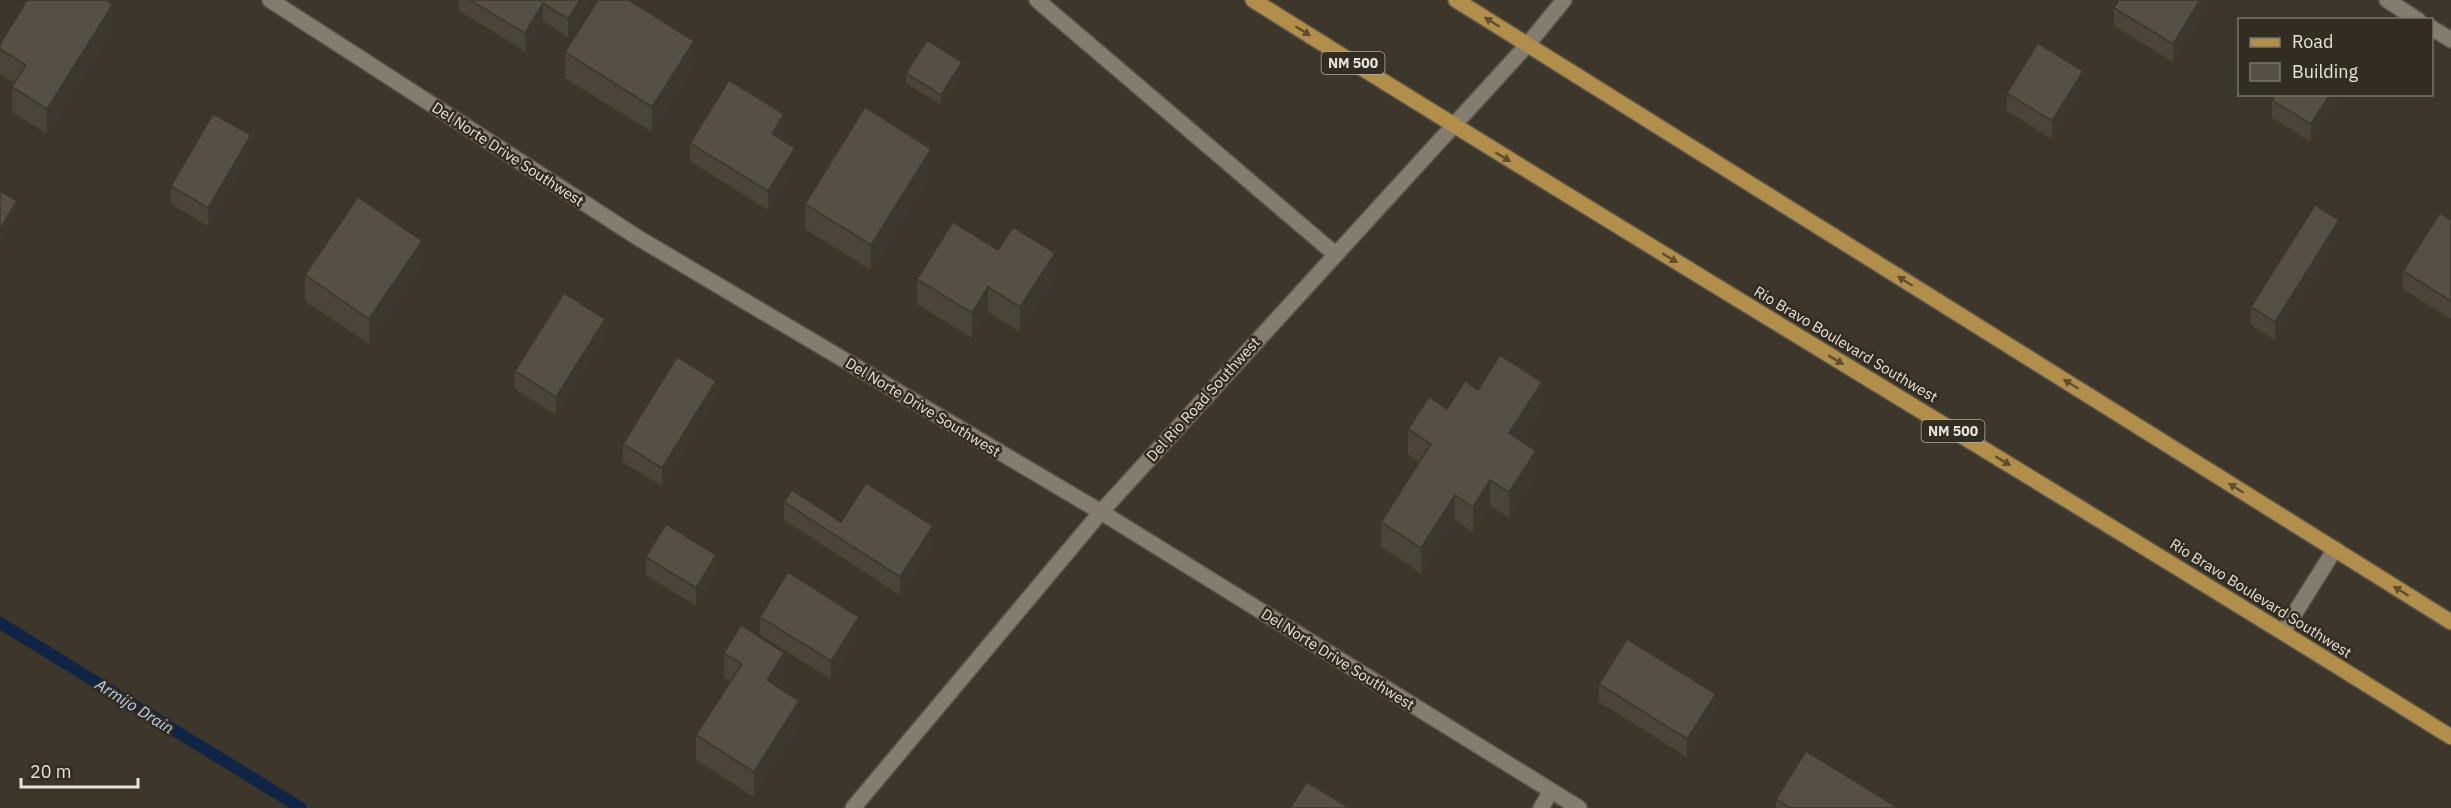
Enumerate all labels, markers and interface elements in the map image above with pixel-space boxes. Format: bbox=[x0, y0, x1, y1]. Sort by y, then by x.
one-way arrow bbox=[1484, 17, 1500, 28]
legend bbox=[2238, 18, 2433, 96]
one-way arrow bbox=[1295, 26, 1311, 37]
text: Road bbox=[2292, 30, 2333, 53]
road number: NM 500 bbox=[1322, 52, 1384, 74]
text: Building bbox=[2292, 60, 2359, 83]
street label: Del Norte Drive Southwest bbox=[428, 98, 588, 210]
one-way arrow bbox=[1495, 151, 1511, 162]
one-way arrow bbox=[1662, 253, 1678, 264]
one-way arrow bbox=[1897, 275, 1914, 286]
street label: Rio Bravo Boulevard Southwest bbox=[1751, 282, 1941, 406]
street label: Del Rio Road Southwest bbox=[1142, 333, 1264, 465]
street label: Del Norte Drive Southwest bbox=[842, 353, 1004, 461]
one-way arrow bbox=[1828, 354, 1844, 365]
one-way arrow bbox=[2063, 379, 2079, 390]
road number: NM 500 bbox=[1922, 420, 1984, 442]
one-way arrow bbox=[1995, 456, 2012, 466]
one-way arrow bbox=[2228, 482, 2244, 493]
street label: Rio Bravo Boulevard Southwest bbox=[2167, 534, 2355, 662]
one-way arrow bbox=[2393, 585, 2409, 596]
street label: Del Norte Drive Southwest bbox=[1258, 604, 1418, 714]
water label: Armijo Drain bbox=[91, 673, 178, 738]
scale bar bbox=[21, 751, 138, 789]
text: 20 m bbox=[30, 760, 72, 783]

